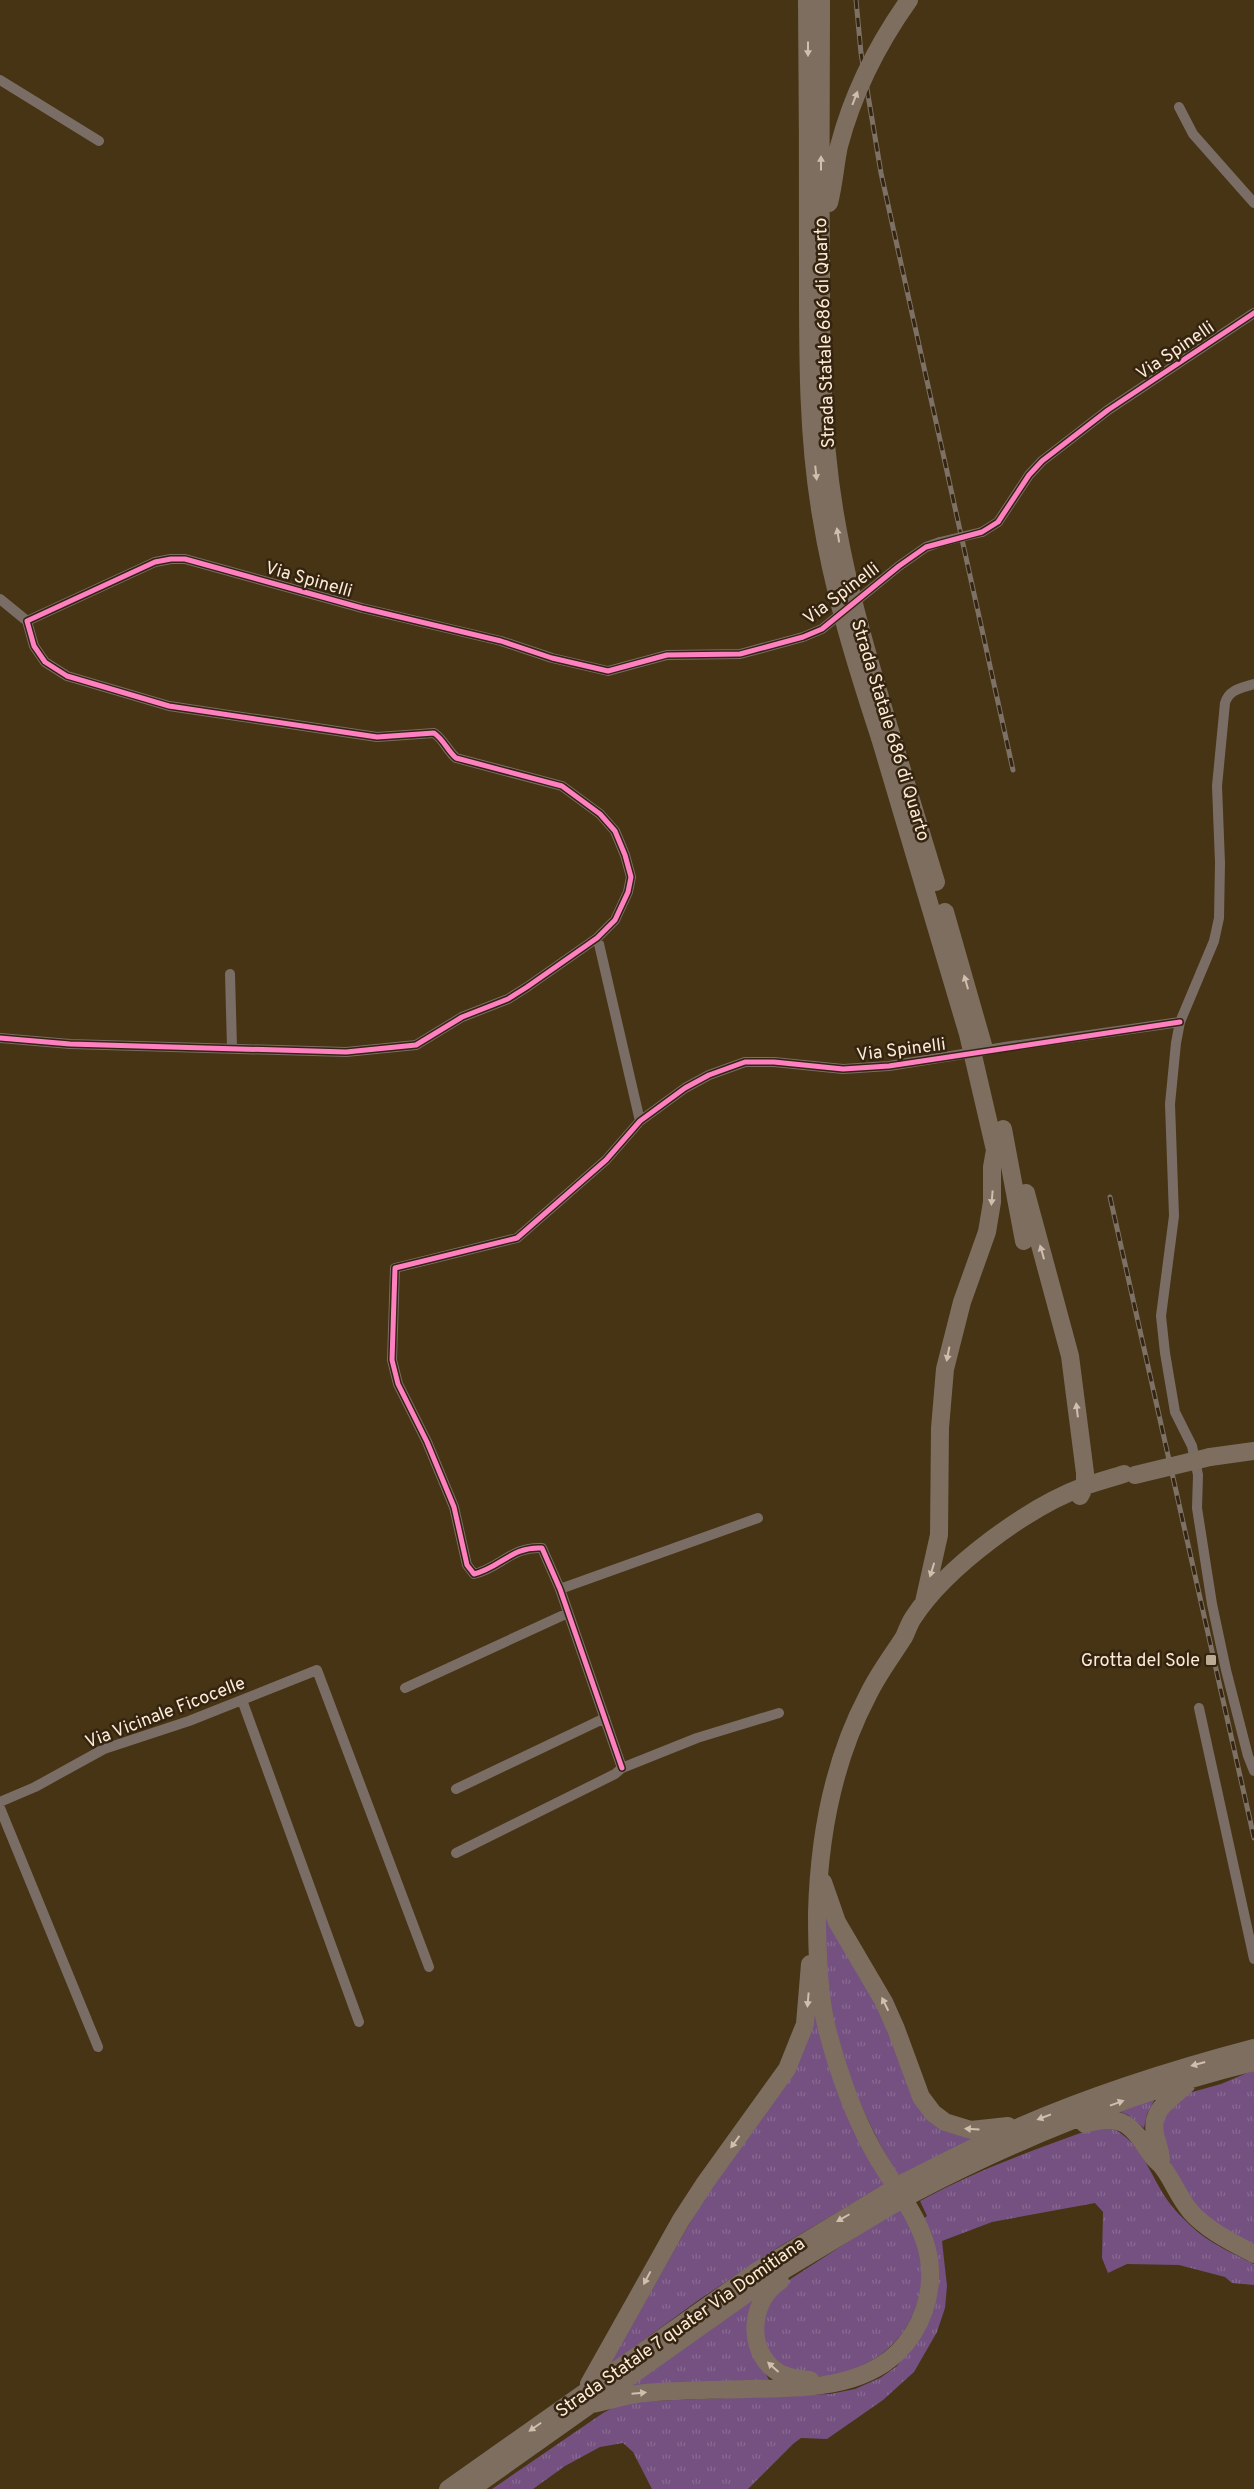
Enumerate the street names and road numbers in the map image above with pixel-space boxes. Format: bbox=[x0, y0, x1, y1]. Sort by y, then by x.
street label: Strada Statale 686 di Quarto bbox=[810, 217, 841, 449]
street label: Via Spinelli bbox=[1132, 317, 1219, 386]
street label: Via Spinelli bbox=[262, 557, 355, 604]
street label: Via Spinelli bbox=[799, 558, 885, 630]
street label: Strada Statale 686 di Quarto bbox=[845, 617, 934, 844]
street label: Via Spinelli bbox=[855, 1034, 947, 1067]
street label: Via Vicinale Ficocelle bbox=[82, 1672, 249, 1755]
street label: Strada Statale 7 quater Via Domitiana bbox=[552, 2233, 810, 2423]

